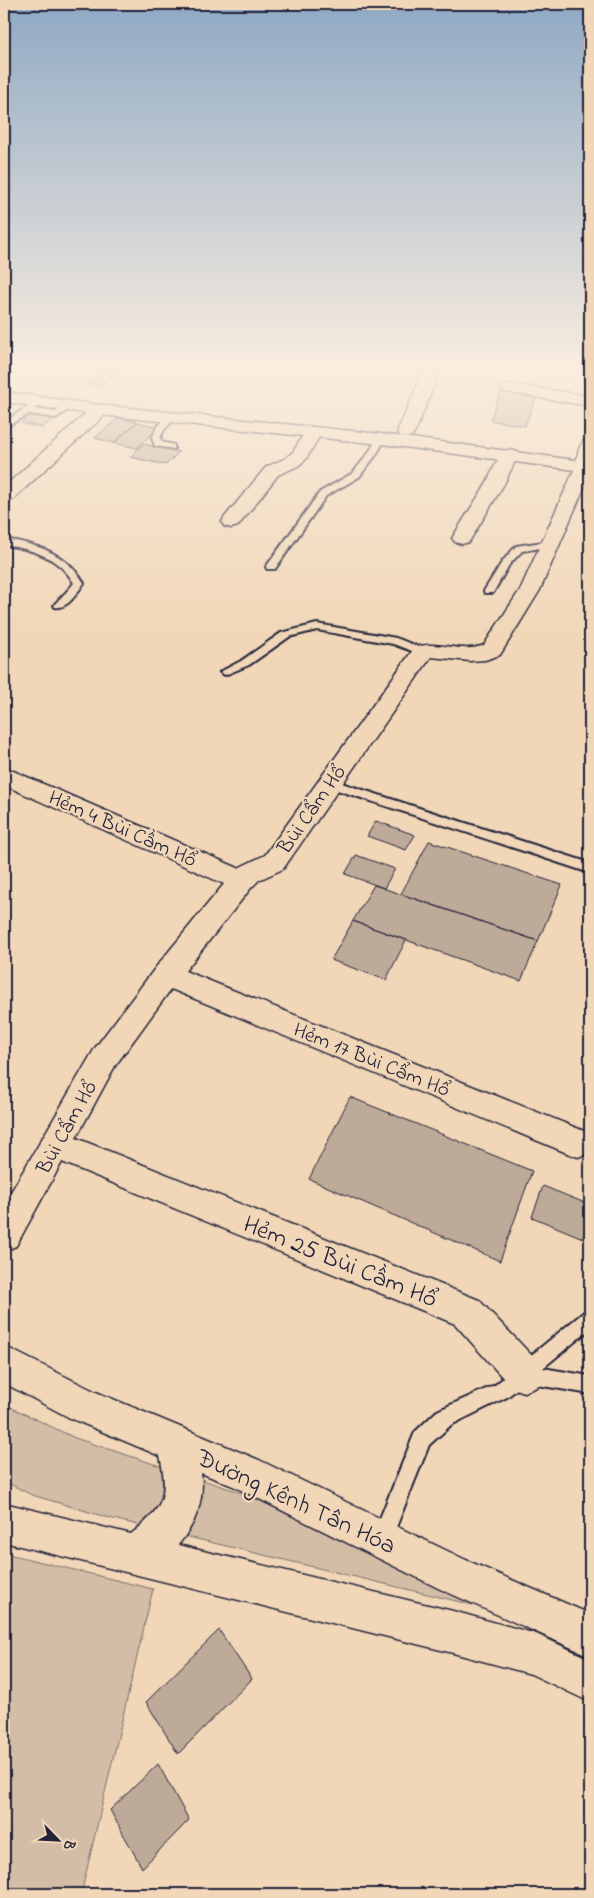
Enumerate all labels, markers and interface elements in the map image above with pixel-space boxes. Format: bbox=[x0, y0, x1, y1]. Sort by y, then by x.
street label: Bùi Cẩm Hổ bbox=[270, 759, 354, 862]
street label: Hẻm 4 Bùi Cầm Hổ bbox=[43, 784, 201, 876]
street label: Hẻm 17 Bùi Cẩm Hổ bbox=[288, 1016, 454, 1106]
street label: Bùi Cẩm Hổ bbox=[29, 1076, 106, 1181]
street label: Hẻm 25 Bùi Cầm Hổ bbox=[237, 1207, 442, 1318]
street label: Đường Kênh Tân Hóa bbox=[189, 1440, 401, 1566]
north arrow bbox=[32, 1816, 82, 1866]
text: B bbox=[57, 1835, 80, 1854]

